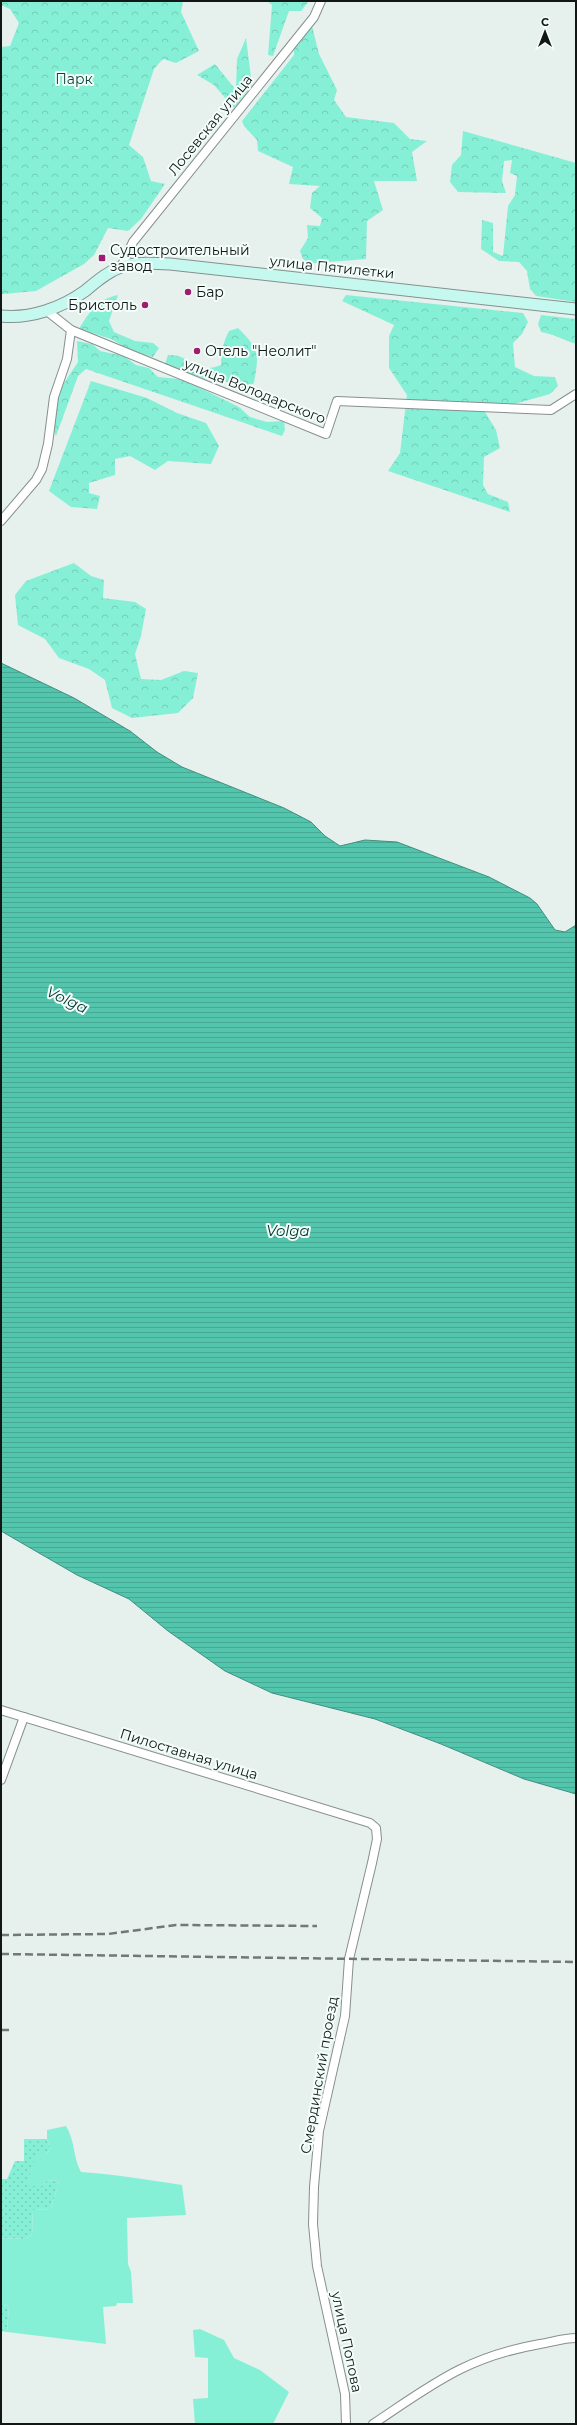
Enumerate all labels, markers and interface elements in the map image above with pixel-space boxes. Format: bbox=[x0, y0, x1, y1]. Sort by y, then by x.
north arrow bbox=[525, 12, 565, 52]
text: С bbox=[541, 15, 549, 29]
park label: Парк bbox=[55, 70, 93, 88]
street label: Лосевская улица bbox=[164, 71, 256, 179]
place label: Судостроительный завод bbox=[110, 241, 250, 275]
street label: улица Пятилетки bbox=[268, 251, 395, 282]
marker: Судостроительный завод bbox=[97, 253, 107, 263]
place label: Бар bbox=[196, 283, 224, 301]
marker: Бар bbox=[183, 287, 193, 297]
place label: Бристоль bbox=[68, 296, 137, 314]
marker: Бристоль bbox=[140, 300, 150, 310]
place label: Отель "Неолит" bbox=[205, 342, 316, 360]
marker: Отель "Неолит" bbox=[192, 346, 202, 356]
street label: улица Володарского bbox=[181, 354, 329, 428]
water label: Volga bbox=[43, 982, 91, 1017]
water label: Volga bbox=[266, 1221, 310, 1240]
street label: Пилоставная улица bbox=[118, 1724, 260, 1784]
street label: Смердинский проезд bbox=[296, 1995, 342, 2155]
street label: улица Попова bbox=[327, 2289, 366, 2394]

